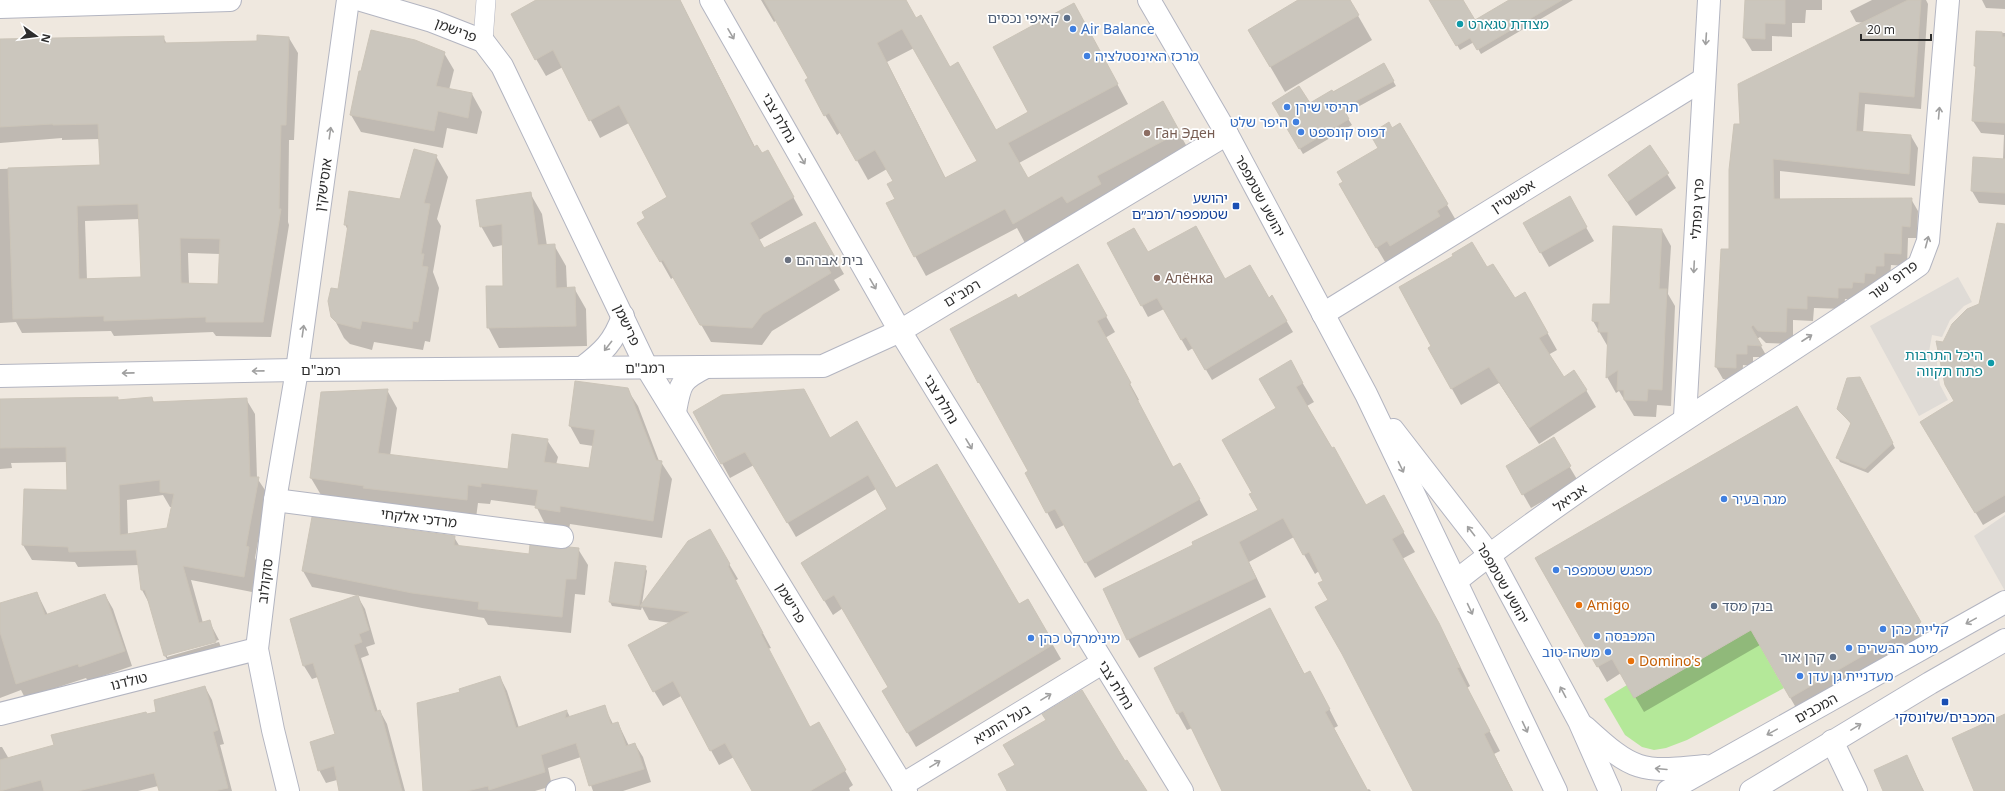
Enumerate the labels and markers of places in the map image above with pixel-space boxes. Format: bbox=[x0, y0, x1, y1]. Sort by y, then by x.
place label: קאיפי נכסים bbox=[987, 8, 1059, 27]
marker: קאיפי נכסים bbox=[1062, 13, 1072, 23]
place label: מצודת טגארט bbox=[1468, 14, 1549, 33]
place label: Air Balance bbox=[1081, 19, 1155, 38]
marker: מצודת טגארט bbox=[1455, 19, 1465, 29]
marker: Air Balance bbox=[1068, 24, 1078, 34]
place label: מרכז האינסטלציה bbox=[1095, 46, 1199, 65]
marker: מרכז האינסטלציה bbox=[1082, 51, 1092, 61]
place label: תריסי שירן bbox=[1295, 97, 1359, 116]
marker: תריסי שירן bbox=[1282, 102, 1292, 112]
place label: היפר שלט bbox=[1230, 112, 1288, 131]
marker: היפר שלט bbox=[1291, 117, 1301, 127]
place label: דפוס קונספט bbox=[1309, 122, 1386, 141]
place label: Ган Эден bbox=[1155, 123, 1215, 142]
marker: דפוס קונספט bbox=[1296, 127, 1306, 137]
marker: Ган Эден bbox=[1142, 128, 1152, 138]
place label: יהושע שטמפפר/רמב״ם bbox=[1132, 188, 1228, 223]
marker: יהושע שטמפפר/רמב״ם bbox=[1231, 201, 1241, 211]
place label: בית אברהם bbox=[796, 250, 863, 269]
marker: בית אברהם bbox=[783, 255, 793, 265]
place label: Алёнка bbox=[1165, 268, 1213, 287]
marker: Алёнка bbox=[1152, 273, 1162, 283]
place label: היכל התרבות פתח תקווה bbox=[1905, 345, 1983, 380]
marker: היכל התרבות פתח תקווה bbox=[1986, 358, 1996, 368]
place label: מגה בעיר bbox=[1732, 489, 1786, 508]
marker: מגה בעיר bbox=[1719, 494, 1729, 504]
place label: מפגש שטמפפר bbox=[1564, 560, 1652, 579]
marker: מפגש שטמפפר bbox=[1551, 565, 1561, 575]
place label: Amigo bbox=[1587, 595, 1630, 614]
place label: בנק מסד bbox=[1722, 596, 1773, 615]
marker: Amigo bbox=[1574, 600, 1584, 610]
marker: בנק מסד bbox=[1709, 601, 1719, 611]
place label: קליית כהן bbox=[1891, 619, 1949, 638]
marker: קליית כהן bbox=[1878, 624, 1888, 634]
place label: המכבסה bbox=[1605, 626, 1655, 645]
place label: מינימרקט כהן bbox=[1039, 628, 1120, 647]
marker: המכבסה bbox=[1592, 631, 1602, 641]
marker: מינימרקט כהן bbox=[1026, 633, 1036, 643]
place label: מיטב הבשרים bbox=[1857, 638, 1938, 657]
place label: משהו-טוב bbox=[1542, 642, 1600, 661]
marker: מיטב הבשרים bbox=[1844, 643, 1854, 653]
marker: משהו-טוב bbox=[1603, 647, 1613, 657]
place label: קרן אור bbox=[1780, 647, 1825, 666]
place label: Domino's bbox=[1639, 651, 1701, 670]
marker: קרן אור bbox=[1828, 652, 1838, 662]
marker: Domino's bbox=[1626, 656, 1636, 666]
place label: מעדניית גן עדן bbox=[1808, 666, 1893, 685]
marker: מעדניית גן עדן bbox=[1795, 671, 1805, 681]
marker: המכבים/שלונסקי bbox=[1940, 697, 1950, 707]
place label: המכבים/שלונסקי bbox=[1895, 707, 1995, 726]

